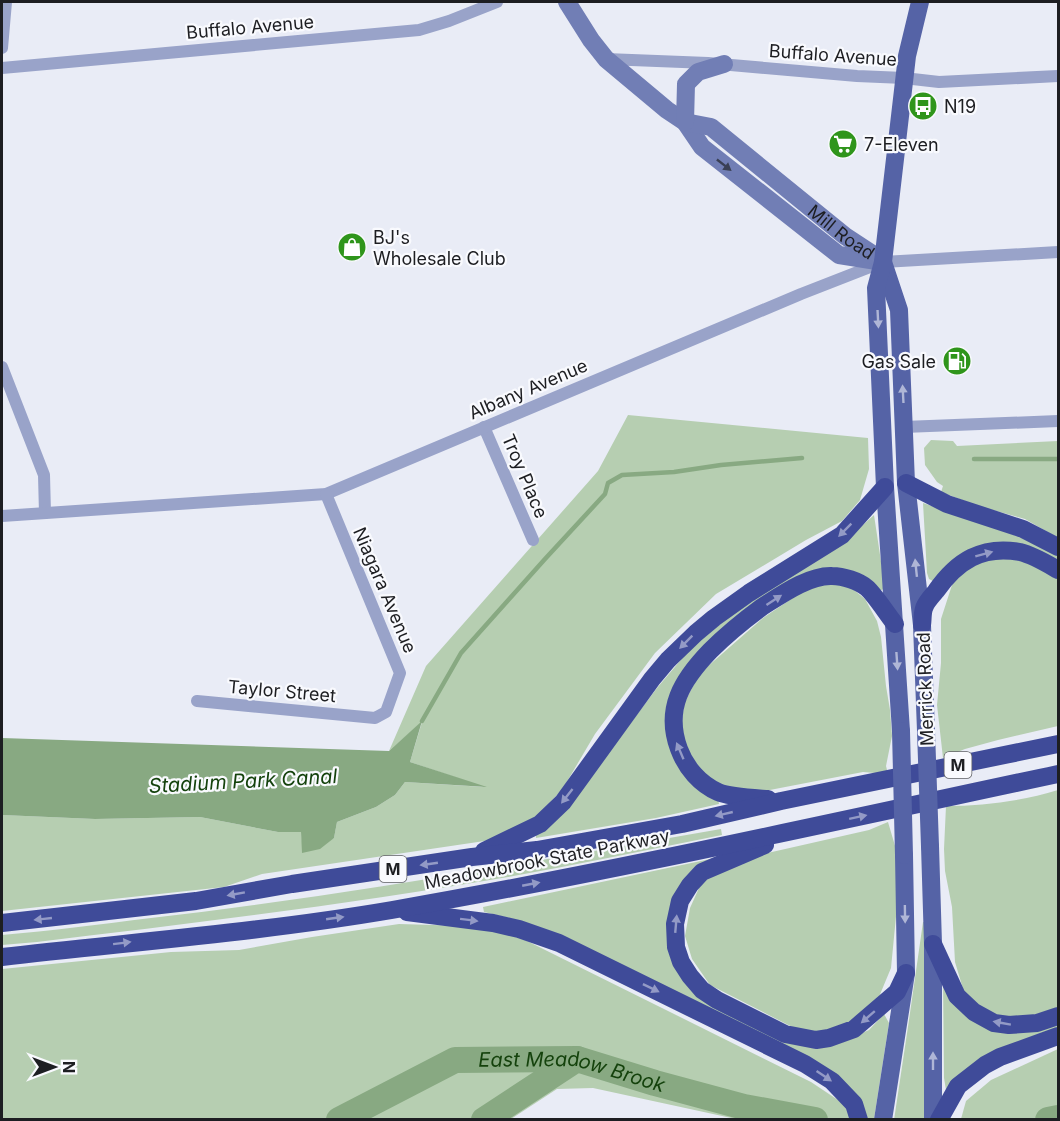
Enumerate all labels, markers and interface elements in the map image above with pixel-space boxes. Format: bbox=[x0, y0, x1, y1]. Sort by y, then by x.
street label: Buffalo Avenue bbox=[185, 11, 315, 43]
street label: Buffalo Avenue bbox=[768, 40, 898, 70]
bus stop icon: N19 bbox=[907, 90, 939, 122]
place label: N19 bbox=[944, 96, 976, 117]
supermarket icon: 7-Eleven bbox=[827, 128, 859, 160]
place label: 7-Eleven bbox=[864, 134, 939, 155]
one-way arrow bbox=[716, 159, 732, 171]
street label: Mill Road bbox=[804, 200, 879, 263]
place label: BJ's Wholesale Club bbox=[373, 227, 506, 269]
shop icon: BJ's Wholesale Club bbox=[336, 231, 368, 263]
one-way arrow bbox=[873, 310, 882, 329]
fuel station icon: Gas Sale bbox=[941, 345, 973, 377]
place label: Gas Sale bbox=[861, 351, 936, 372]
street label: Albany Avenue bbox=[466, 355, 590, 423]
one-way arrow bbox=[898, 384, 907, 403]
street label: Troy Place bbox=[498, 431, 552, 521]
one-way arrow bbox=[839, 523, 853, 537]
street label: Niagara Avenue bbox=[349, 524, 421, 656]
one-way arrow bbox=[975, 549, 993, 558]
one-way arrow bbox=[911, 558, 921, 577]
one-way arrow bbox=[766, 595, 782, 606]
street label: Merrick Road bbox=[913, 632, 937, 746]
one-way arrow bbox=[680, 635, 694, 649]
one-way arrow bbox=[892, 651, 902, 670]
street label: Taylor Street bbox=[227, 676, 337, 706]
one-way arrow bbox=[675, 742, 685, 760]
road number: M bbox=[944, 752, 972, 778]
water label: Stadium Park Canal bbox=[148, 764, 338, 798]
one-way arrow bbox=[561, 788, 574, 804]
one-way arrow bbox=[715, 810, 734, 820]
one-way arrow bbox=[849, 812, 868, 822]
street label: Meadowbrook State Parkway bbox=[423, 825, 671, 893]
road number: M bbox=[380, 856, 406, 882]
one-way arrow bbox=[419, 859, 438, 868]
one-way arrow bbox=[521, 879, 540, 888]
one-way arrow bbox=[226, 889, 245, 898]
one-way arrow bbox=[900, 904, 910, 923]
one-way arrow bbox=[33, 914, 52, 923]
one-way arrow bbox=[326, 914, 345, 923]
one-way arrow bbox=[671, 914, 681, 933]
one-way arrow bbox=[460, 915, 479, 925]
one-way arrow bbox=[113, 939, 132, 948]
one-way arrow bbox=[642, 983, 659, 993]
one-way arrow bbox=[861, 1010, 876, 1023]
one-way arrow bbox=[992, 1018, 1011, 1027]
north arrow bbox=[24, 1037, 84, 1097]
water label: East Meadow Brook bbox=[478, 1047, 669, 1097]
one-way arrow bbox=[928, 1052, 938, 1071]
text: N bbox=[59, 1061, 79, 1073]
one-way arrow bbox=[816, 1071, 833, 1082]

